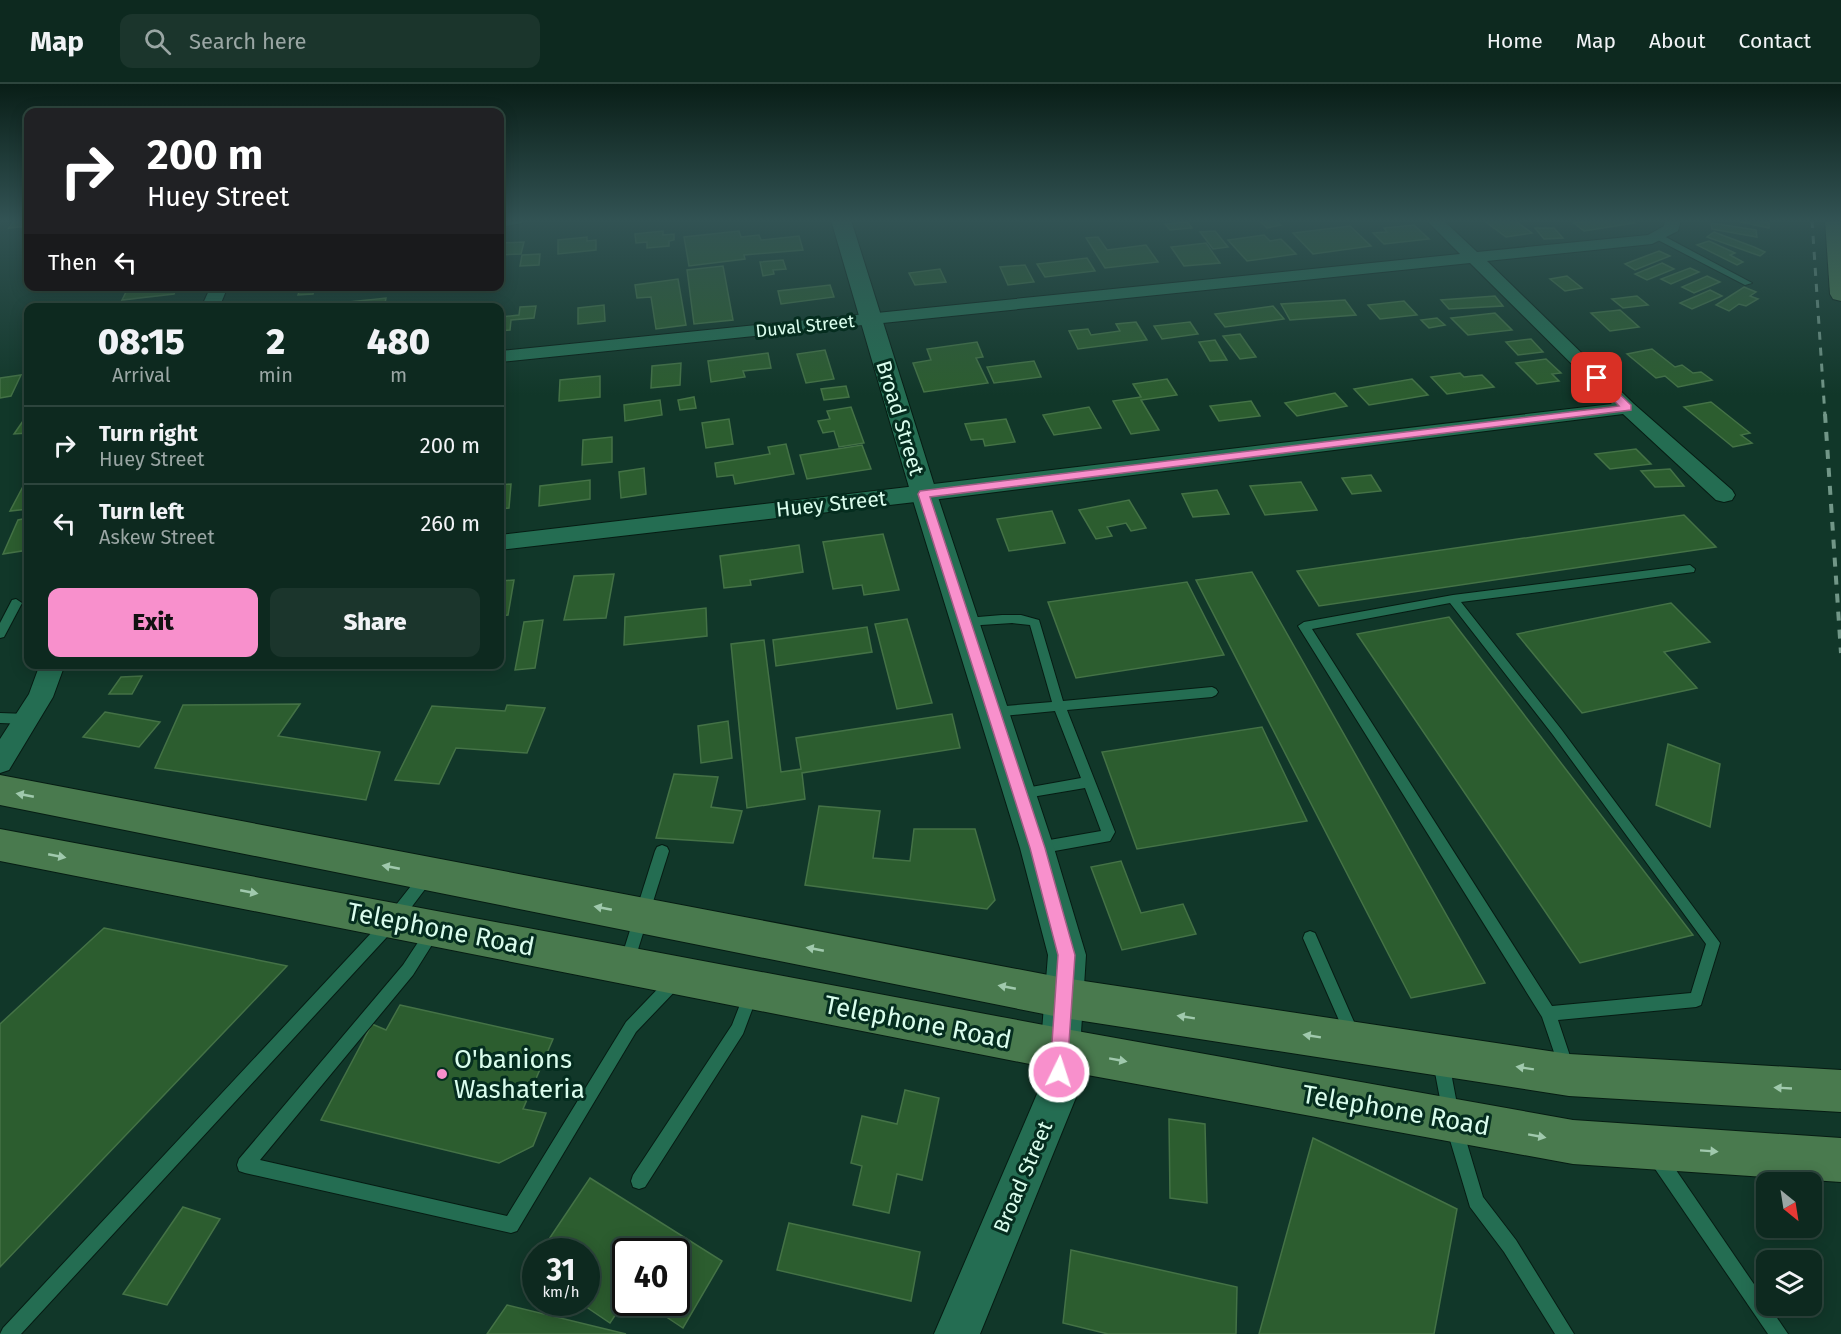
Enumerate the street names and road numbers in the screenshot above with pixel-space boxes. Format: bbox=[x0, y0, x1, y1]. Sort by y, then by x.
street label: Duval Street bbox=[755, 310, 856, 342]
street label: Broad Street bbox=[870, 357, 930, 479]
street label: Huey Street bbox=[775, 485, 888, 523]
street label: Telephone Road bbox=[345, 896, 537, 963]
street label: Telephone Road bbox=[822, 989, 1014, 1056]
street label: Telephone Road bbox=[1300, 1079, 1492, 1142]
street label: Broad Street bbox=[988, 1117, 1058, 1237]

